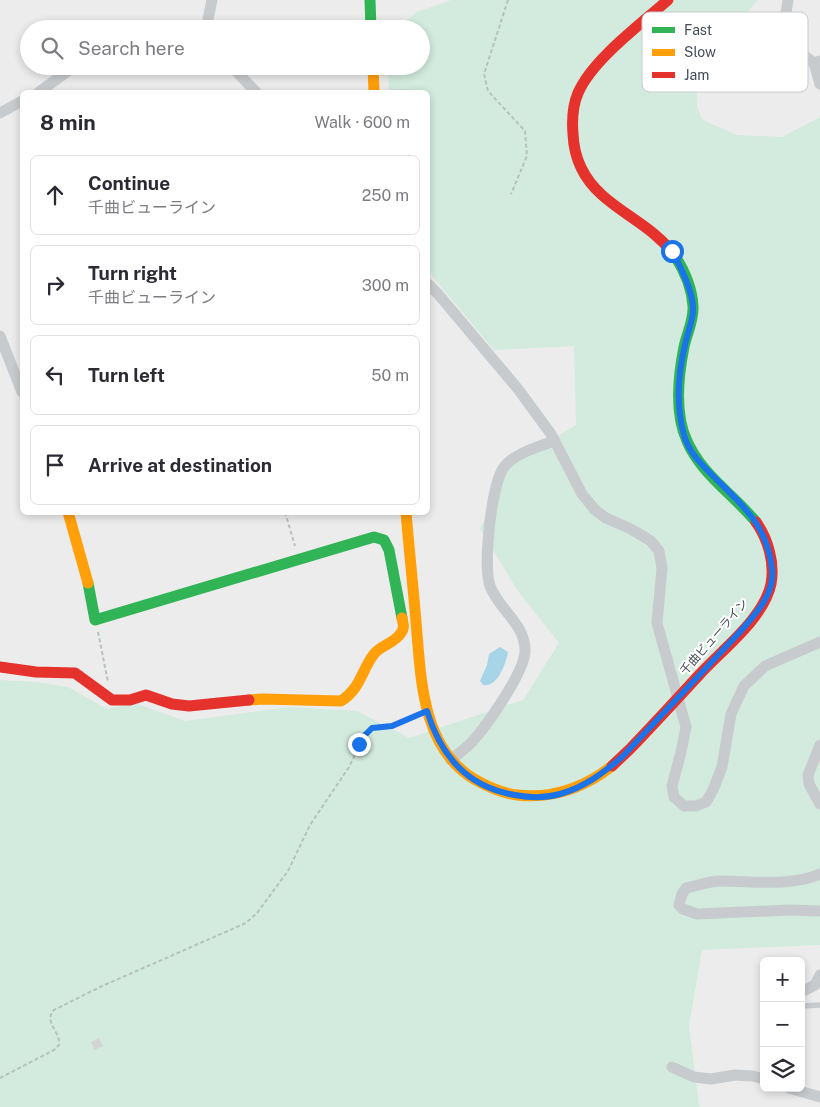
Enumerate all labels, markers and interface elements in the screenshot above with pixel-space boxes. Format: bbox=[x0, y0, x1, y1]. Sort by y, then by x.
legend bbox=[642, 12, 808, 92]
search box bbox=[20, 20, 430, 75]
text: Fast bbox=[684, 22, 712, 38]
icon: search bbox=[38, 34, 66, 62]
text: Search here bbox=[78, 37, 185, 59]
text: Slow bbox=[684, 44, 716, 60]
text: Jam bbox=[684, 67, 709, 83]
text: 8 min bbox=[40, 110, 96, 135]
text: Walk · 600 m bbox=[314, 113, 410, 132]
text: Continue bbox=[88, 172, 170, 194]
icon: ahead bbox=[41, 181, 69, 209]
text: 250 m bbox=[362, 186, 409, 205]
text: 千曲ビューライン bbox=[88, 198, 216, 217]
route start bbox=[661, 240, 684, 263]
text: Turn right bbox=[88, 262, 177, 284]
icon: right bbox=[41, 271, 69, 299]
text: 300 m bbox=[362, 276, 409, 295]
text: 千曲ビューライン bbox=[88, 288, 216, 307]
icon: left bbox=[41, 361, 69, 389]
text: Turn left bbox=[88, 364, 165, 386]
text: 50 m bbox=[371, 366, 409, 385]
icon: arrive bbox=[41, 451, 69, 479]
text: Arrive at destination bbox=[88, 454, 272, 476]
street label: 千曲ビューライン bbox=[677, 596, 751, 678]
route end bbox=[348, 733, 371, 756]
map controls bbox=[760, 957, 805, 1092]
button: + bbox=[760, 957, 805, 1002]
button: − bbox=[760, 1002, 805, 1047]
button: layers bbox=[760, 1047, 805, 1092]

